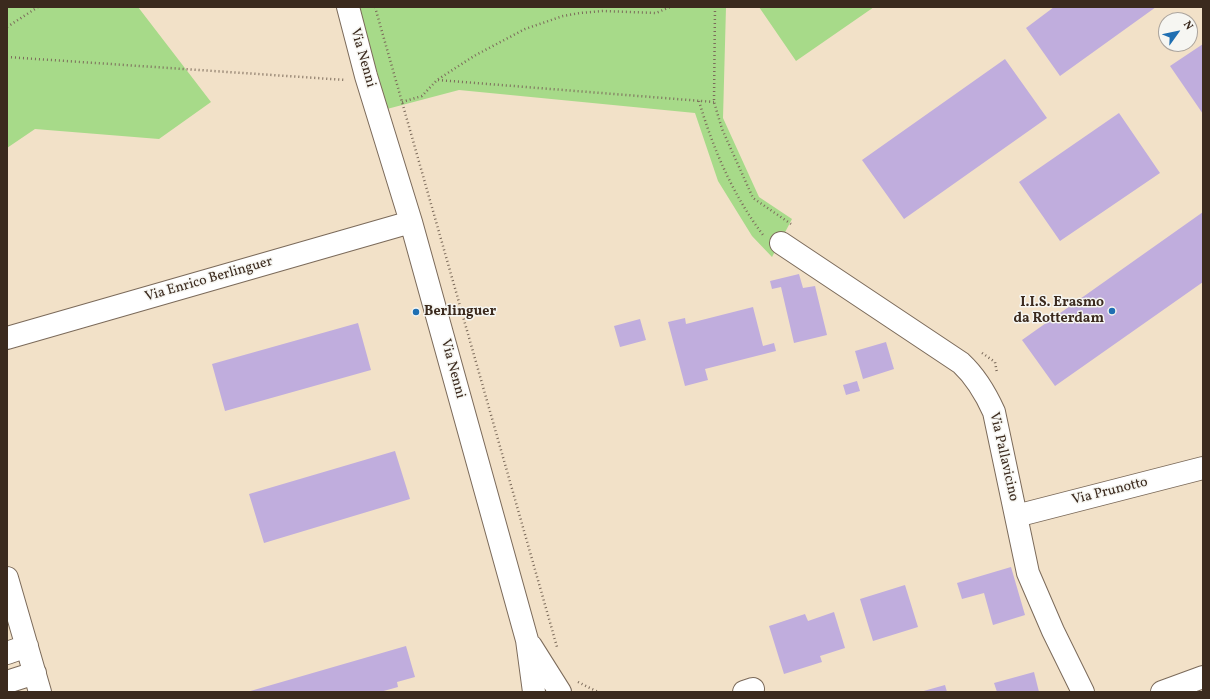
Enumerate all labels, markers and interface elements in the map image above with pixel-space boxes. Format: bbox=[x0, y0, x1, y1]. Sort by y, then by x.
north arrow bbox=[1158, 12, 1198, 52]
text: N bbox=[1179, 18, 1196, 33]
street label: Via Nenni bbox=[346, 26, 378, 90]
street label: Via Enrico Berlinguer bbox=[143, 254, 275, 306]
place label: I.I.S. Erasmo da Rotterdam bbox=[1014, 295, 1104, 328]
place label: Berlinguer bbox=[424, 304, 496, 320]
marker: I.I.S. Erasmo da Rotterdam bbox=[1107, 306, 1117, 316]
marker: Berlinguer bbox=[411, 307, 421, 317]
street label: Via Nenni bbox=[436, 337, 468, 401]
street label: Via Pallavicino bbox=[985, 411, 1021, 503]
street label: Via Prunotto bbox=[1070, 474, 1150, 510]

